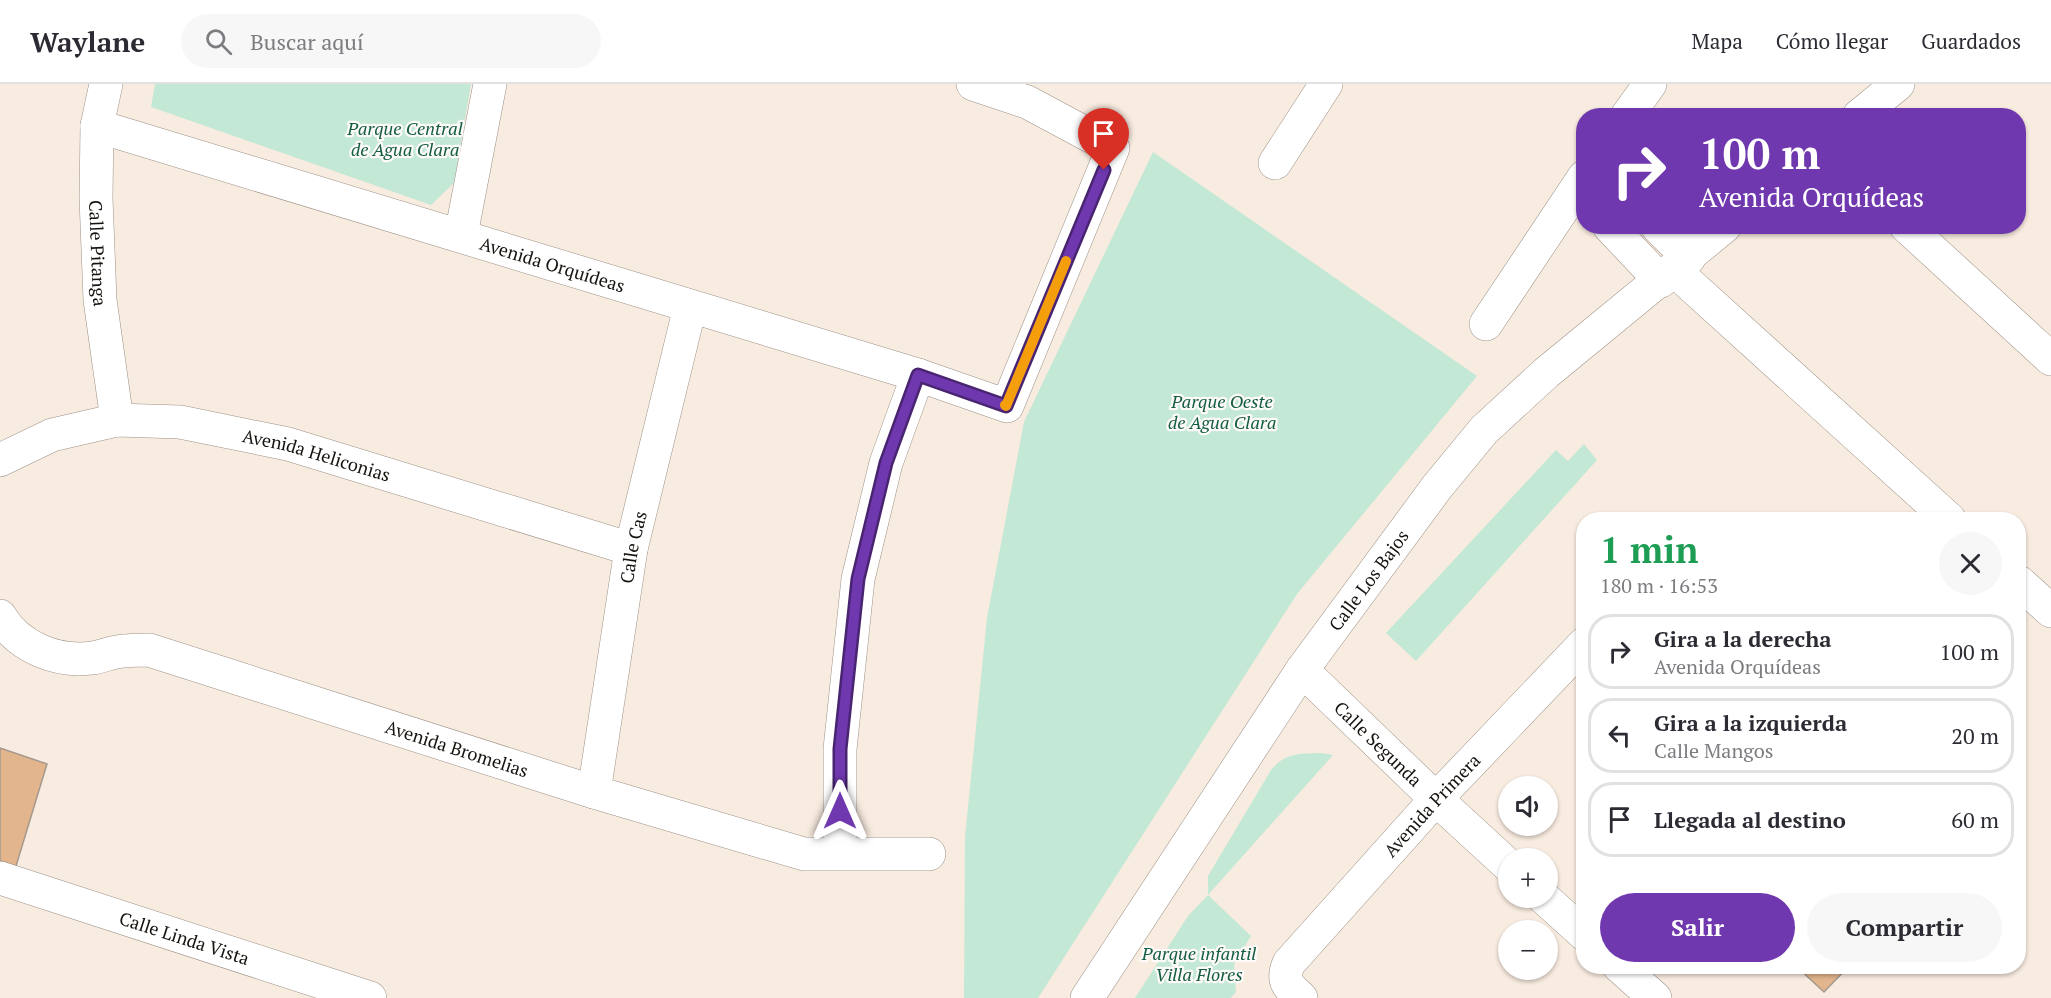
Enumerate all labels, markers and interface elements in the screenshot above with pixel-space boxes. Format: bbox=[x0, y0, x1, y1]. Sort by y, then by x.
search box bbox=[181, 14, 601, 68]
text: Waylane bbox=[30, 23, 145, 60]
icon: search bbox=[202, 25, 235, 58]
text: Buscar aquí bbox=[250, 27, 364, 56]
text: Mapa bbox=[1691, 27, 1743, 55]
text: Cómo llegar bbox=[1776, 27, 1888, 55]
text: Guardados bbox=[1921, 27, 2021, 55]
pin bbox=[1078, 108, 1129, 170]
park label: Parque Central de Agua Clara bbox=[346, 116, 463, 161]
icon: arrive bbox=[1087, 117, 1120, 150]
text: 100 m bbox=[1699, 125, 1820, 181]
icon: right bbox=[1600, 132, 1678, 210]
text: Avenida Orquídeas bbox=[1699, 179, 1924, 215]
street label: Calle Pitanga bbox=[84, 199, 113, 308]
street label: Avenida Orquídeas bbox=[477, 231, 628, 297]
park label: Parque Oeste de Agua Clara bbox=[1168, 389, 1276, 434]
street label: Avenida Heliconias bbox=[241, 423, 393, 487]
street label: Calle Cas bbox=[614, 508, 652, 585]
street label: Calle Los Bajos bbox=[1323, 525, 1414, 635]
text: 1 min bbox=[1600, 526, 1698, 573]
button: close bbox=[1939, 532, 2002, 595]
text: 180 m · 16:53 bbox=[1600, 572, 1718, 599]
text: Gira a la derecha bbox=[1654, 624, 1832, 653]
icon: right bbox=[1603, 635, 1636, 668]
text: 100 m bbox=[1939, 637, 1999, 666]
text: Avenida Orquídeas bbox=[1654, 653, 1821, 680]
street label: Calle Segunda bbox=[1329, 696, 1427, 791]
text: Gira a la izquierda bbox=[1654, 708, 1847, 737]
street label: Avenida Bromelias bbox=[382, 714, 531, 782]
icon: left bbox=[1603, 719, 1636, 752]
text: 20 m bbox=[1951, 721, 1999, 750]
text: Calle Mangos bbox=[1654, 737, 1774, 764]
street label: Avenida Primera bbox=[1378, 748, 1485, 862]
map controls bbox=[1498, 776, 1558, 980]
button: sound bbox=[1498, 776, 1558, 836]
position arrow bbox=[808, 779, 872, 843]
icon: arrive bbox=[1603, 803, 1636, 836]
text: Llegada al destino bbox=[1654, 805, 1846, 834]
text: 60 m bbox=[1951, 805, 1999, 834]
button: + bbox=[1498, 848, 1558, 908]
button: Salir bbox=[1600, 893, 1795, 962]
button: Compartir bbox=[1807, 893, 2002, 962]
street label: Calle Linda Vista bbox=[117, 906, 253, 970]
button: − bbox=[1498, 920, 1558, 980]
park label: Parque infantil Villa Flores bbox=[1141, 941, 1256, 986]

